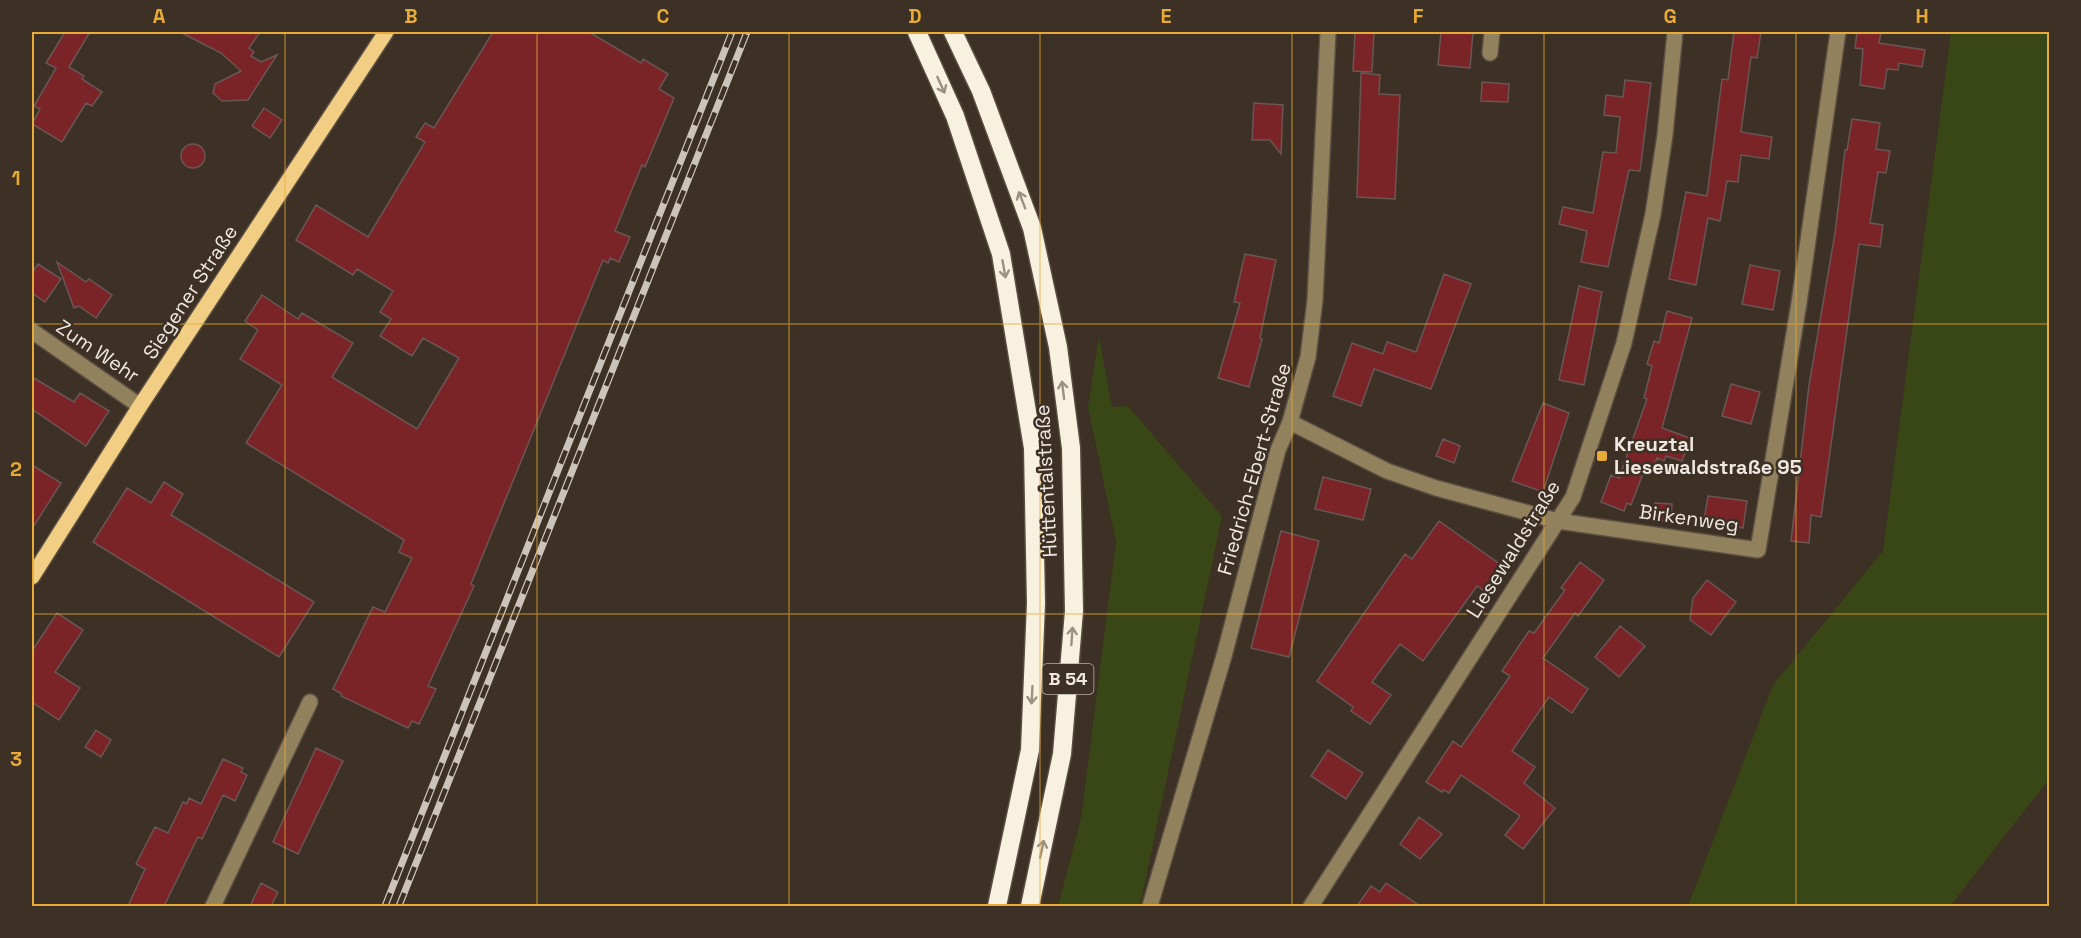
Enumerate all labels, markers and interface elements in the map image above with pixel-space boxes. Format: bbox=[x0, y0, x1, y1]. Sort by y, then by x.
text: A bbox=[153, 3, 166, 29]
text: B bbox=[404, 3, 418, 29]
text: C bbox=[657, 3, 670, 29]
text: D bbox=[908, 3, 922, 29]
text: E bbox=[1160, 3, 1172, 29]
text: F bbox=[1413, 3, 1424, 29]
text: G bbox=[1663, 3, 1677, 29]
text: H bbox=[1915, 3, 1929, 29]
one-way arrow bbox=[936, 75, 947, 93]
text: 1 bbox=[11, 165, 21, 191]
one-way arrow bbox=[1016, 191, 1027, 210]
street label: Siegener Straße bbox=[137, 220, 243, 364]
one-way arrow bbox=[998, 259, 1009, 278]
street label: Zum Wehr bbox=[51, 314, 145, 388]
street label: Friedrich-Ebert-Straße bbox=[1211, 360, 1297, 578]
one-way arrow bbox=[1057, 381, 1068, 400]
street label: Hüttentalstraße bbox=[1029, 404, 1063, 558]
place label: Kreuztal Liesewaldstraße 95 bbox=[1614, 431, 1802, 480]
marker: Kreuztal Liesewaldstraße 95 bbox=[1595, 449, 1609, 463]
text: 2 bbox=[10, 456, 22, 482]
street label: Liesewaldstraße bbox=[1460, 475, 1566, 623]
street label: Birkenweg bbox=[1637, 498, 1741, 538]
one-way arrow bbox=[1066, 626, 1077, 646]
road number: B 54 bbox=[1042, 664, 1094, 694]
one-way arrow bbox=[1027, 685, 1038, 705]
text: 3 bbox=[10, 746, 22, 772]
one-way arrow bbox=[1037, 840, 1048, 860]

